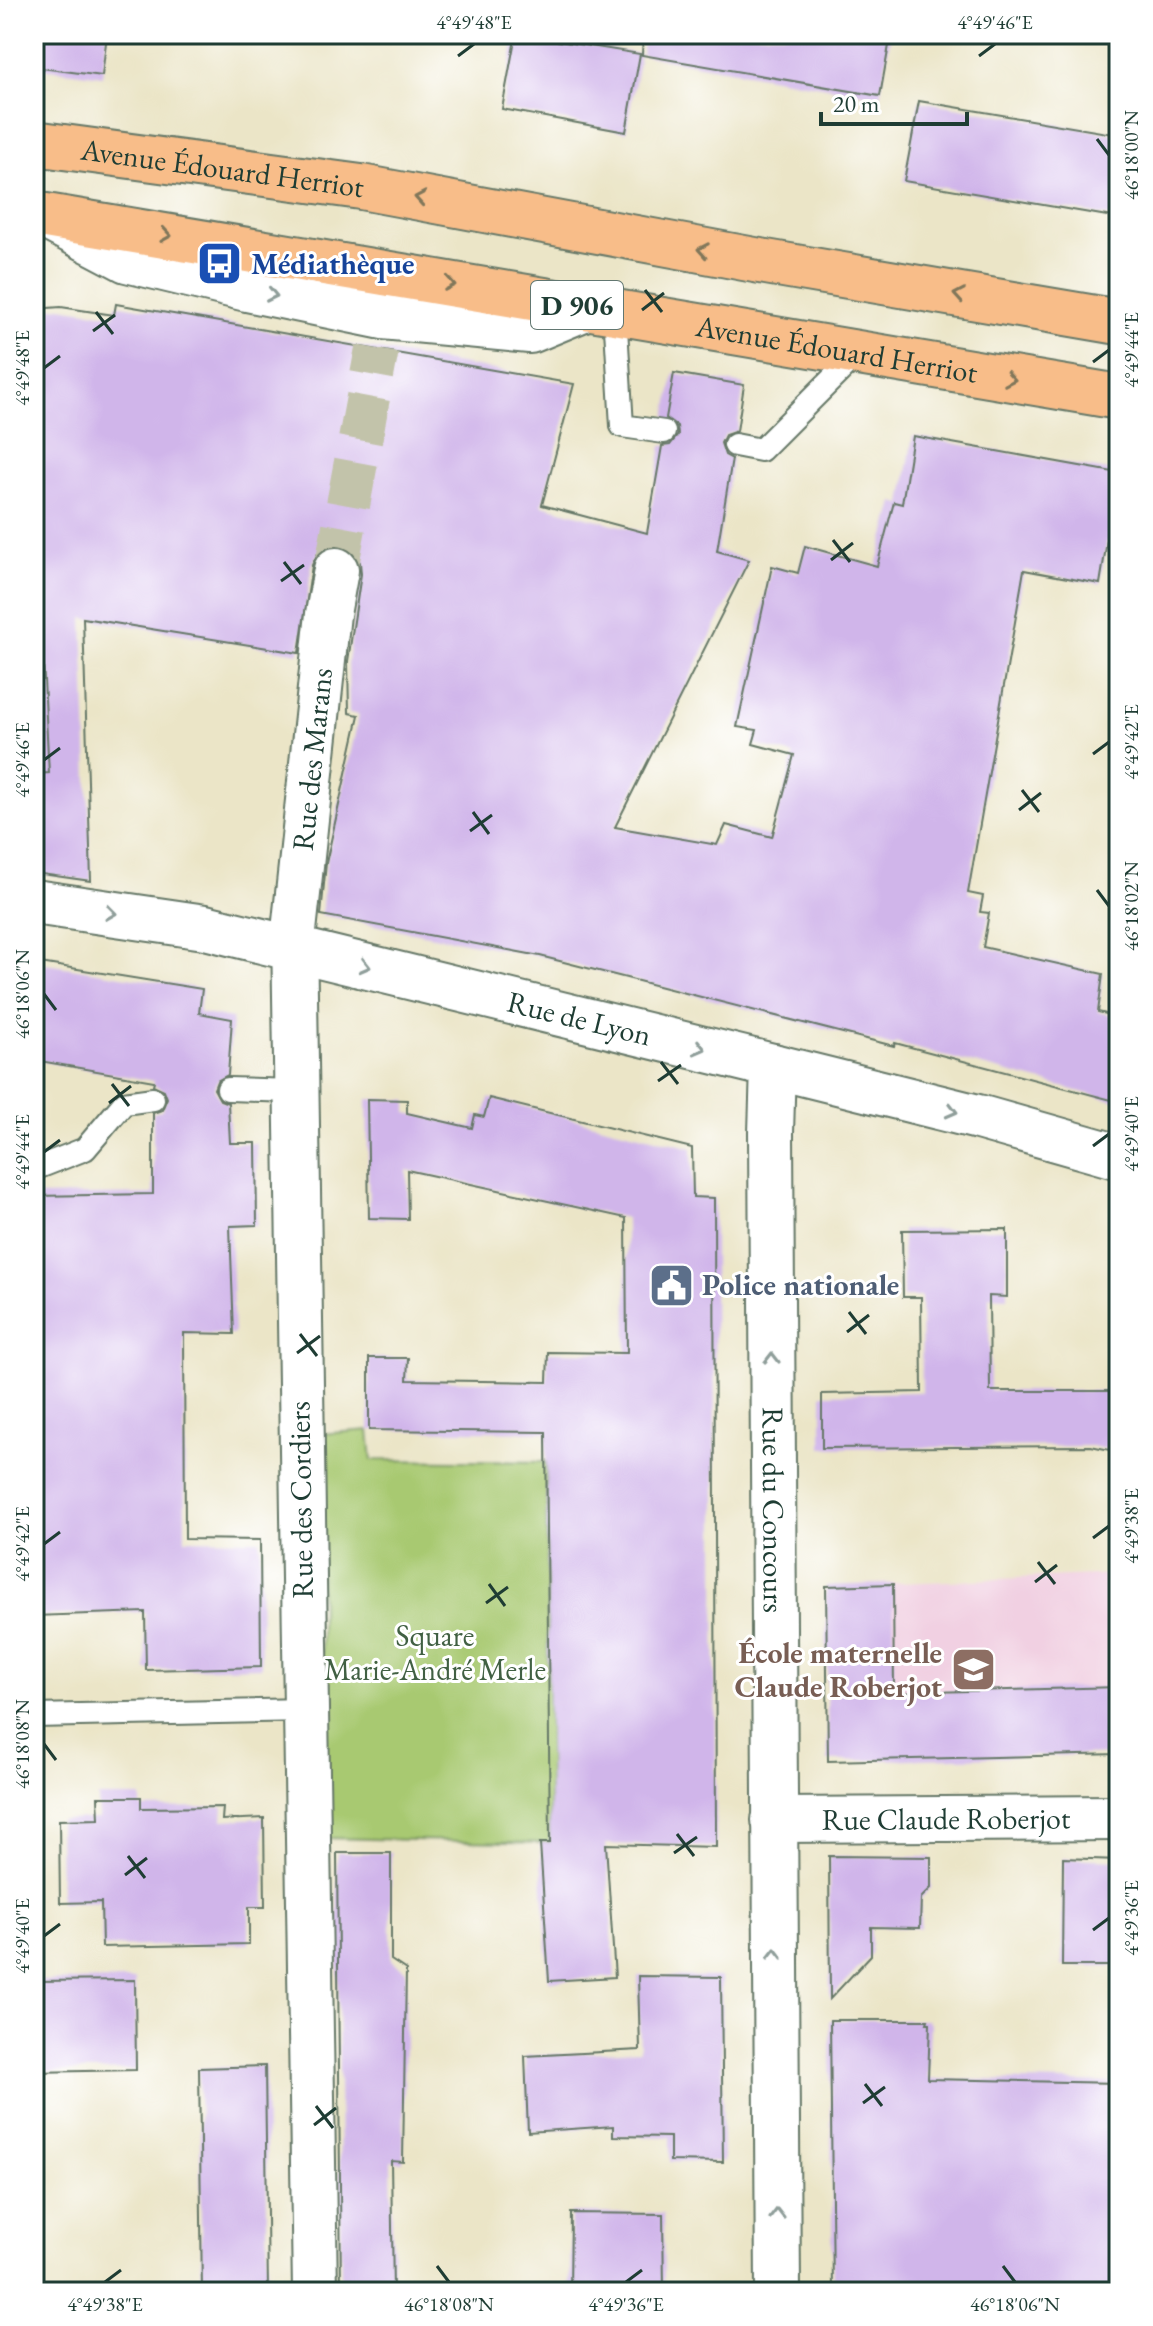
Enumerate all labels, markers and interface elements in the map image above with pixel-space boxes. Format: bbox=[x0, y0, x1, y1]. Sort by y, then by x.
text: 4°49'48"E bbox=[436, 9, 512, 35]
text: 4°49'46"E bbox=[957, 9, 1033, 35]
scale bar bbox=[821, 76, 967, 126]
text: 20 m bbox=[833, 88, 880, 119]
text: 46°18'00"N bbox=[1118, 110, 1144, 200]
street label: Avenue Édouard Herriot bbox=[78, 129, 367, 206]
one-way arrow bbox=[413, 190, 427, 207]
one-way arrow bbox=[160, 226, 173, 243]
bus stop icon: Médiathèque bbox=[196, 240, 244, 288]
one-way arrow bbox=[696, 243, 710, 260]
place label: Médiathèque bbox=[251, 244, 415, 283]
one-way arrow bbox=[443, 274, 457, 291]
road number: D 906 bbox=[531, 281, 623, 329]
one-way arrow bbox=[265, 285, 279, 302]
one-way arrow bbox=[952, 287, 966, 304]
street label: Avenue Édouard Herriot bbox=[692, 306, 981, 392]
text: 4°49'44"E bbox=[1118, 312, 1144, 388]
text: 4°49'48"E bbox=[9, 330, 35, 406]
one-way arrow bbox=[1003, 370, 1017, 387]
street label: Rue des Marans bbox=[283, 666, 341, 852]
text: 4°49'42"E bbox=[1118, 704, 1144, 780]
text: 4°49'46"E bbox=[9, 722, 35, 798]
text: 46°18'02"N bbox=[1118, 861, 1144, 951]
one-way arrow bbox=[104, 904, 118, 921]
text: 46°18'06"N bbox=[9, 949, 35, 1039]
one-way arrow bbox=[358, 957, 372, 974]
street label: Rue de Lyon bbox=[503, 982, 655, 1055]
one-way arrow bbox=[692, 1039, 706, 1056]
text: 4°49'40"E bbox=[1118, 1096, 1144, 1172]
one-way arrow bbox=[944, 1102, 958, 1119]
text: 4°49'44"E bbox=[9, 1114, 35, 1190]
public building icon: Police nationale bbox=[647, 1261, 695, 1309]
place label: Police nationale bbox=[702, 1265, 899, 1304]
one-way arrow bbox=[763, 1351, 781, 1364]
street label: Rue des Cordiers bbox=[279, 1401, 322, 1599]
street label: Rue du Concours bbox=[754, 1407, 794, 1613]
text: 4°49'38"E bbox=[1118, 1488, 1144, 1564]
text: 4°49'42"E bbox=[9, 1506, 35, 1582]
park label: Square Marie-André Merle bbox=[324, 1616, 546, 1689]
place label: École maternelle Claude Roberjot bbox=[734, 1633, 943, 1706]
school or university icon: École maternelle Claude Roberjot bbox=[949, 1646, 997, 1694]
text: 46°18'08"N bbox=[9, 1699, 35, 1789]
street label: Rue Claude Roberjot bbox=[822, 1798, 1071, 1839]
text: 4°49'36"E bbox=[1118, 1880, 1144, 1956]
text: 4°49'40"E bbox=[9, 1898, 35, 1974]
one-way arrow bbox=[766, 1947, 784, 1960]
one-way arrow bbox=[768, 2207, 786, 2220]
text: 4°49'38"E bbox=[67, 2291, 143, 2317]
text: 46°18'08"N bbox=[404, 2291, 494, 2317]
text: 4°49'36"E bbox=[588, 2291, 664, 2317]
text: 46°18'06"N bbox=[970, 2291, 1060, 2317]

